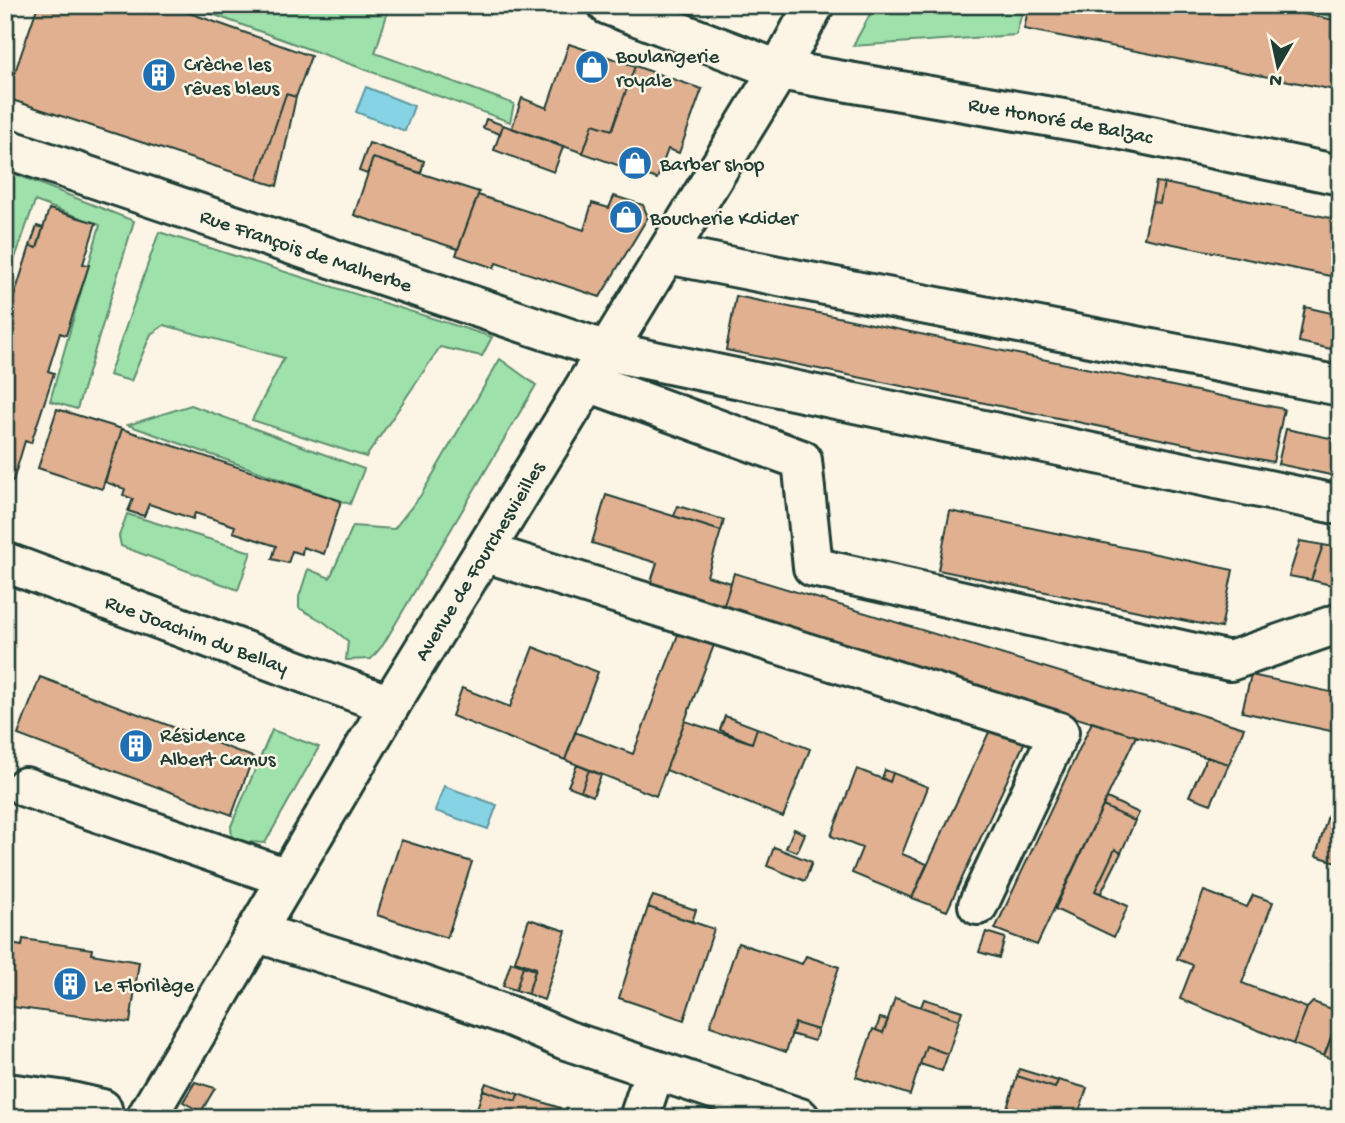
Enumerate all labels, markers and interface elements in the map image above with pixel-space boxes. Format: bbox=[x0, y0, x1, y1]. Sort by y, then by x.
north arrow bbox=[1244, 32, 1314, 102]
place label: Boulangerie royale bbox=[615, 46, 721, 95]
shop icon: Boulangerie royale bbox=[573, 48, 611, 86]
place label: Crèche les rêves bleus bbox=[184, 54, 280, 103]
building icon: Crèche les rêves bleus bbox=[140, 56, 178, 94]
text: N bbox=[1268, 67, 1284, 92]
street label: Rue Honoré de Balzac bbox=[966, 94, 1155, 152]
shop icon: Barber shop bbox=[616, 144, 654, 182]
place label: Barber shop bbox=[659, 154, 765, 179]
shop icon: Boucherie Kdider bbox=[607, 198, 645, 236]
street label: Rue François de Malherbe bbox=[196, 206, 416, 301]
place label: Boucherie Kdider bbox=[649, 208, 799, 233]
street label: Avenue de Fourchesvieilles bbox=[411, 457, 553, 667]
street label: Rue Joachim du Bellay bbox=[101, 591, 291, 682]
place label: Résidence Albert Camus bbox=[160, 725, 277, 774]
building icon: Résidence Albert Camus bbox=[117, 727, 155, 765]
building icon: Le Florilège bbox=[51, 965, 89, 1003]
place label: Le Florilège bbox=[94, 975, 195, 1000]

